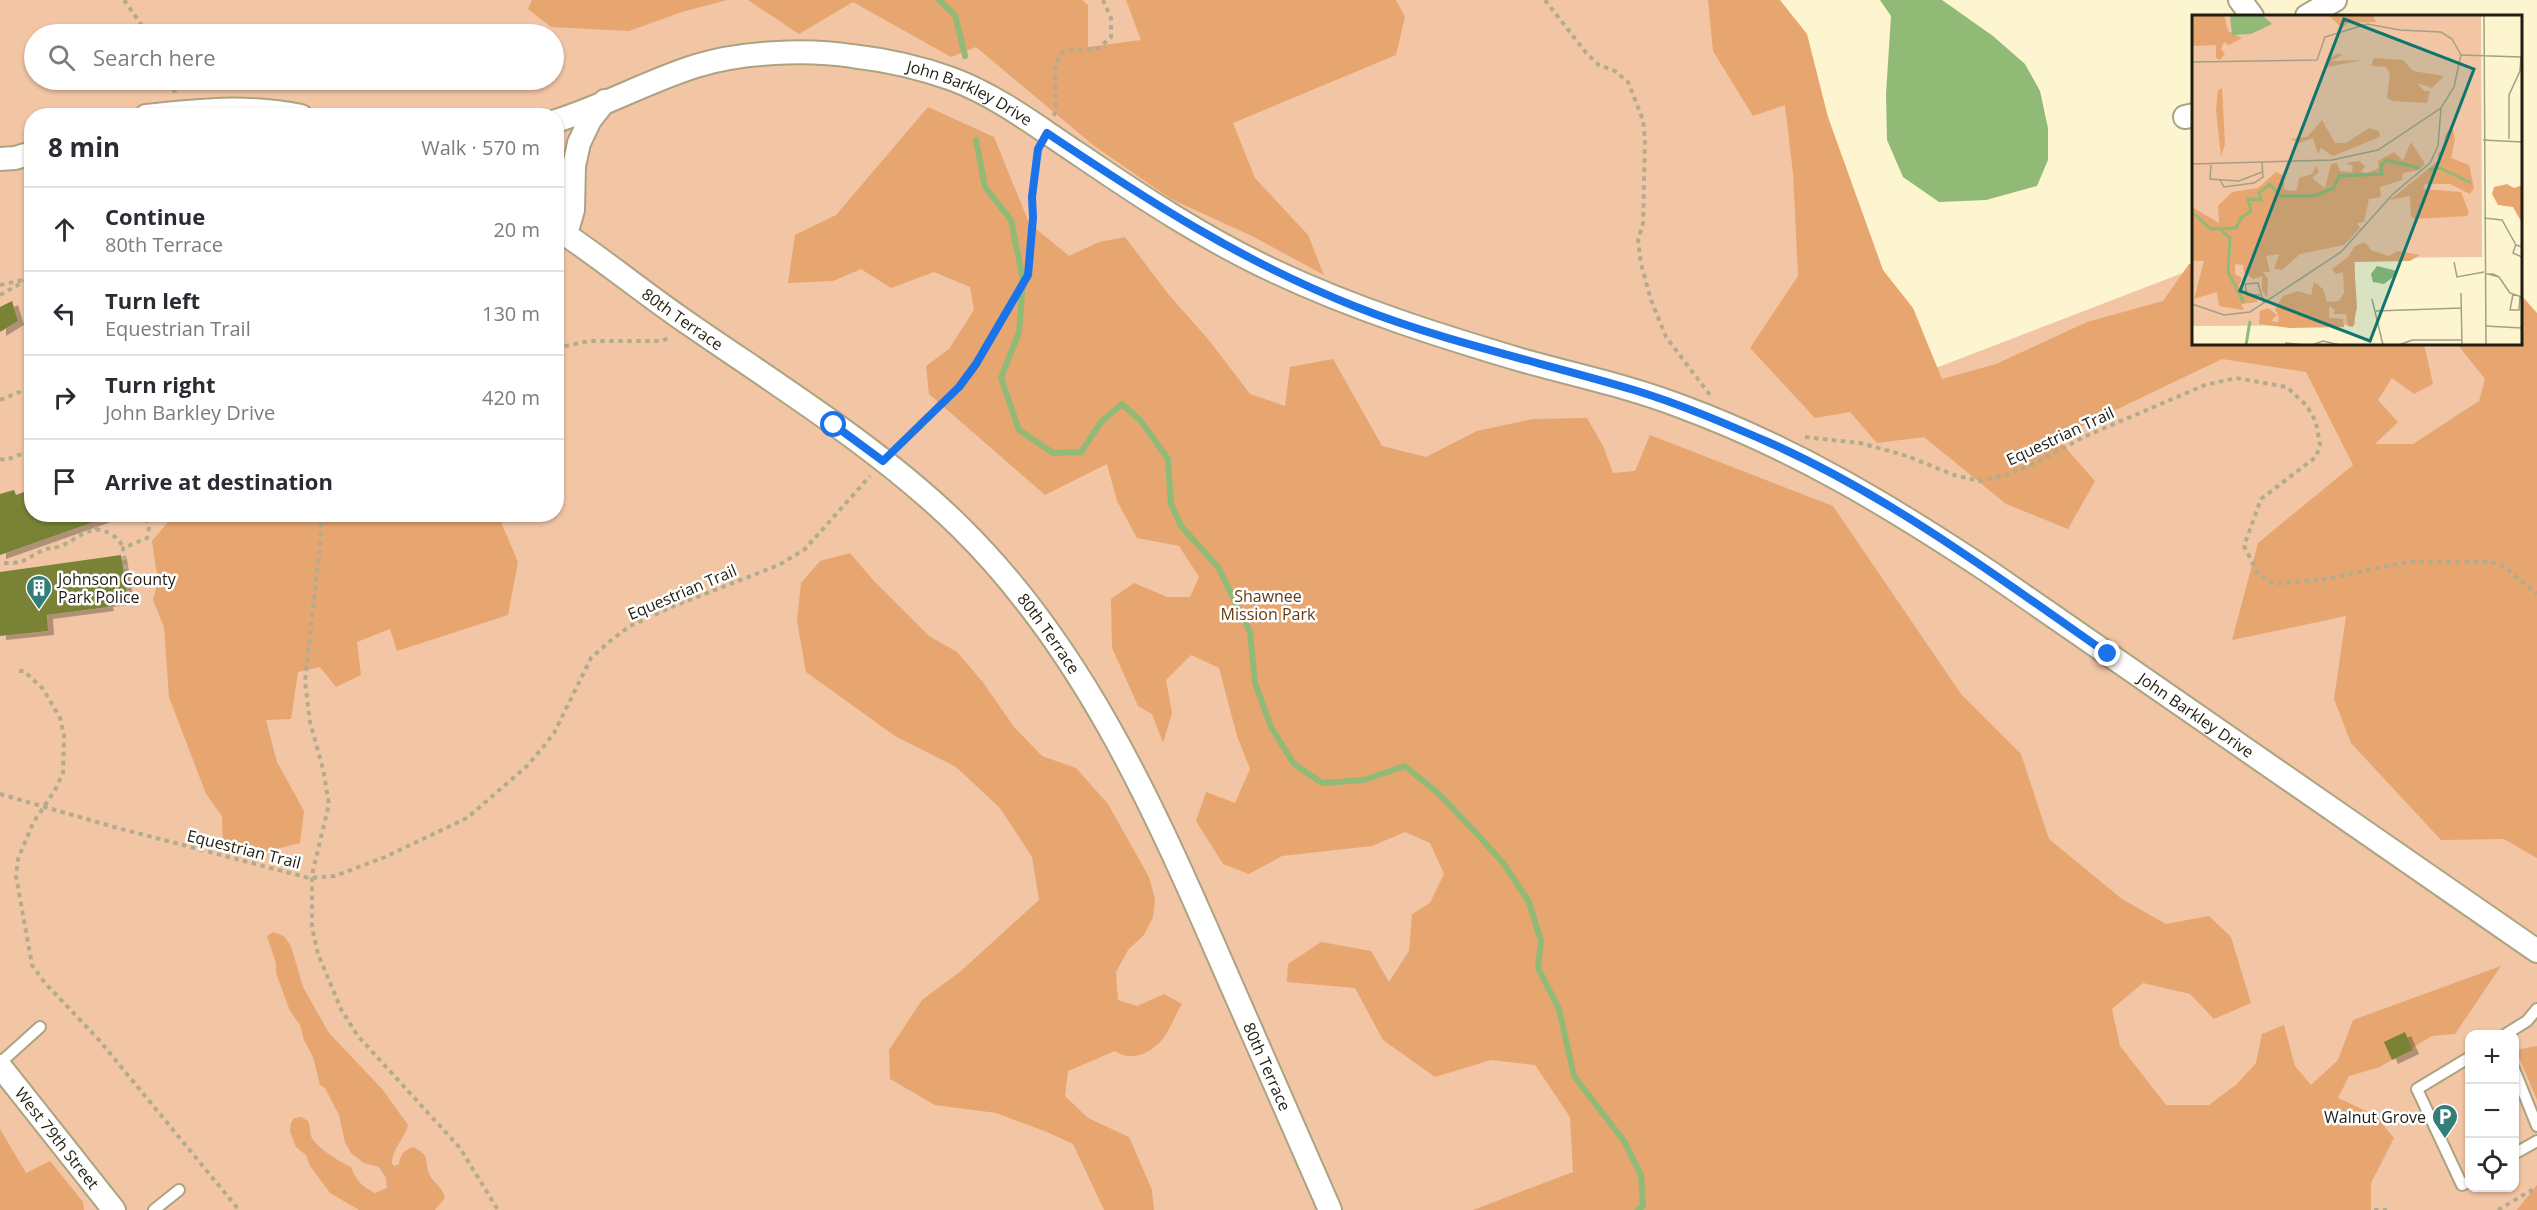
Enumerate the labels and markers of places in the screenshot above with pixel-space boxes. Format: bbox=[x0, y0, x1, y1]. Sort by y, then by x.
place label: Johnson County Park Police bbox=[56, 568, 177, 608]
building icon: Johnson County Park Police bbox=[24, 573, 54, 611]
parking icon: Walnut Grove bbox=[2430, 1102, 2460, 1140]
place label: Walnut Grove bbox=[2324, 1106, 2426, 1128]

